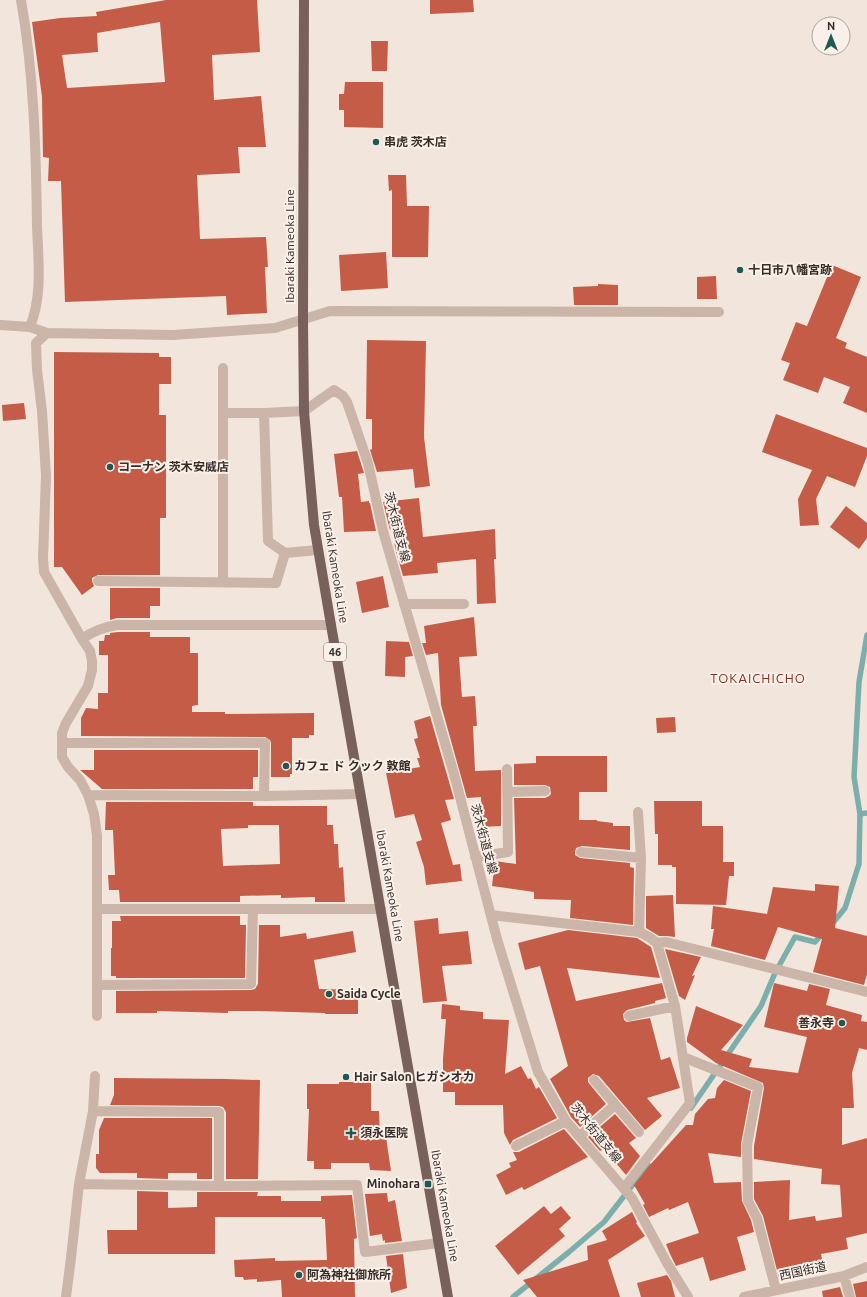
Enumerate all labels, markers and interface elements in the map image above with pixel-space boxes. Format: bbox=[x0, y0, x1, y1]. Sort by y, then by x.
north arrow bbox=[811, 16, 851, 56]
text: N bbox=[827, 20, 835, 32]
place label: 串虎 茨木店 bbox=[384, 135, 447, 148]
marker: 串虎 茨木店 bbox=[371, 137, 381, 147]
street label: Ibaraki Kameoka Line bbox=[283, 189, 296, 303]
place label: 十日市八幡宮跡 bbox=[748, 263, 832, 276]
marker: 十日市八幡宮跡 bbox=[735, 265, 745, 275]
place label: コーナン 茨木安威店 bbox=[118, 460, 229, 473]
marker: コーナン 茨木安威店 bbox=[105, 462, 115, 472]
street label: 茨木街道支線 bbox=[382, 490, 413, 563]
street label: Ibaraki Kameoka Line bbox=[320, 510, 351, 624]
road number: 46 bbox=[324, 643, 346, 661]
district label: TOKAICHICHO bbox=[710, 671, 806, 685]
place label: カフェ ド クック 敦館 bbox=[294, 759, 411, 772]
marker: カフェ ド クック 敦館 bbox=[281, 761, 291, 771]
street label: 茨木街道支線 bbox=[469, 802, 500, 875]
street label: Ibaraki Kameoka Line bbox=[374, 829, 407, 943]
place label: Saida Cycle bbox=[337, 987, 401, 1000]
marker: Saida Cycle bbox=[324, 989, 334, 999]
place label: 善永寺 bbox=[798, 1016, 834, 1029]
marker: 善永寺 bbox=[837, 1018, 847, 1028]
place label: Hair Salon ヒガシオカ bbox=[354, 1070, 475, 1083]
marker: Hair Salon ヒガシオカ bbox=[341, 1072, 351, 1082]
street label: 茨木街道支線 bbox=[569, 1101, 624, 1165]
place label: 須永医院 bbox=[360, 1126, 408, 1139]
marker: 須永医院 bbox=[345, 1127, 357, 1139]
street label: Ibaraki Kameoka Line bbox=[429, 1149, 462, 1263]
place label: Minohara bbox=[367, 1177, 420, 1190]
marker: Minohara bbox=[423, 1179, 433, 1189]
street label: 西国街道 bbox=[778, 1259, 828, 1282]
place label: 阿為神社御旅所 bbox=[307, 1268, 391, 1281]
marker: 阿為神社御旅所 bbox=[294, 1270, 304, 1280]

